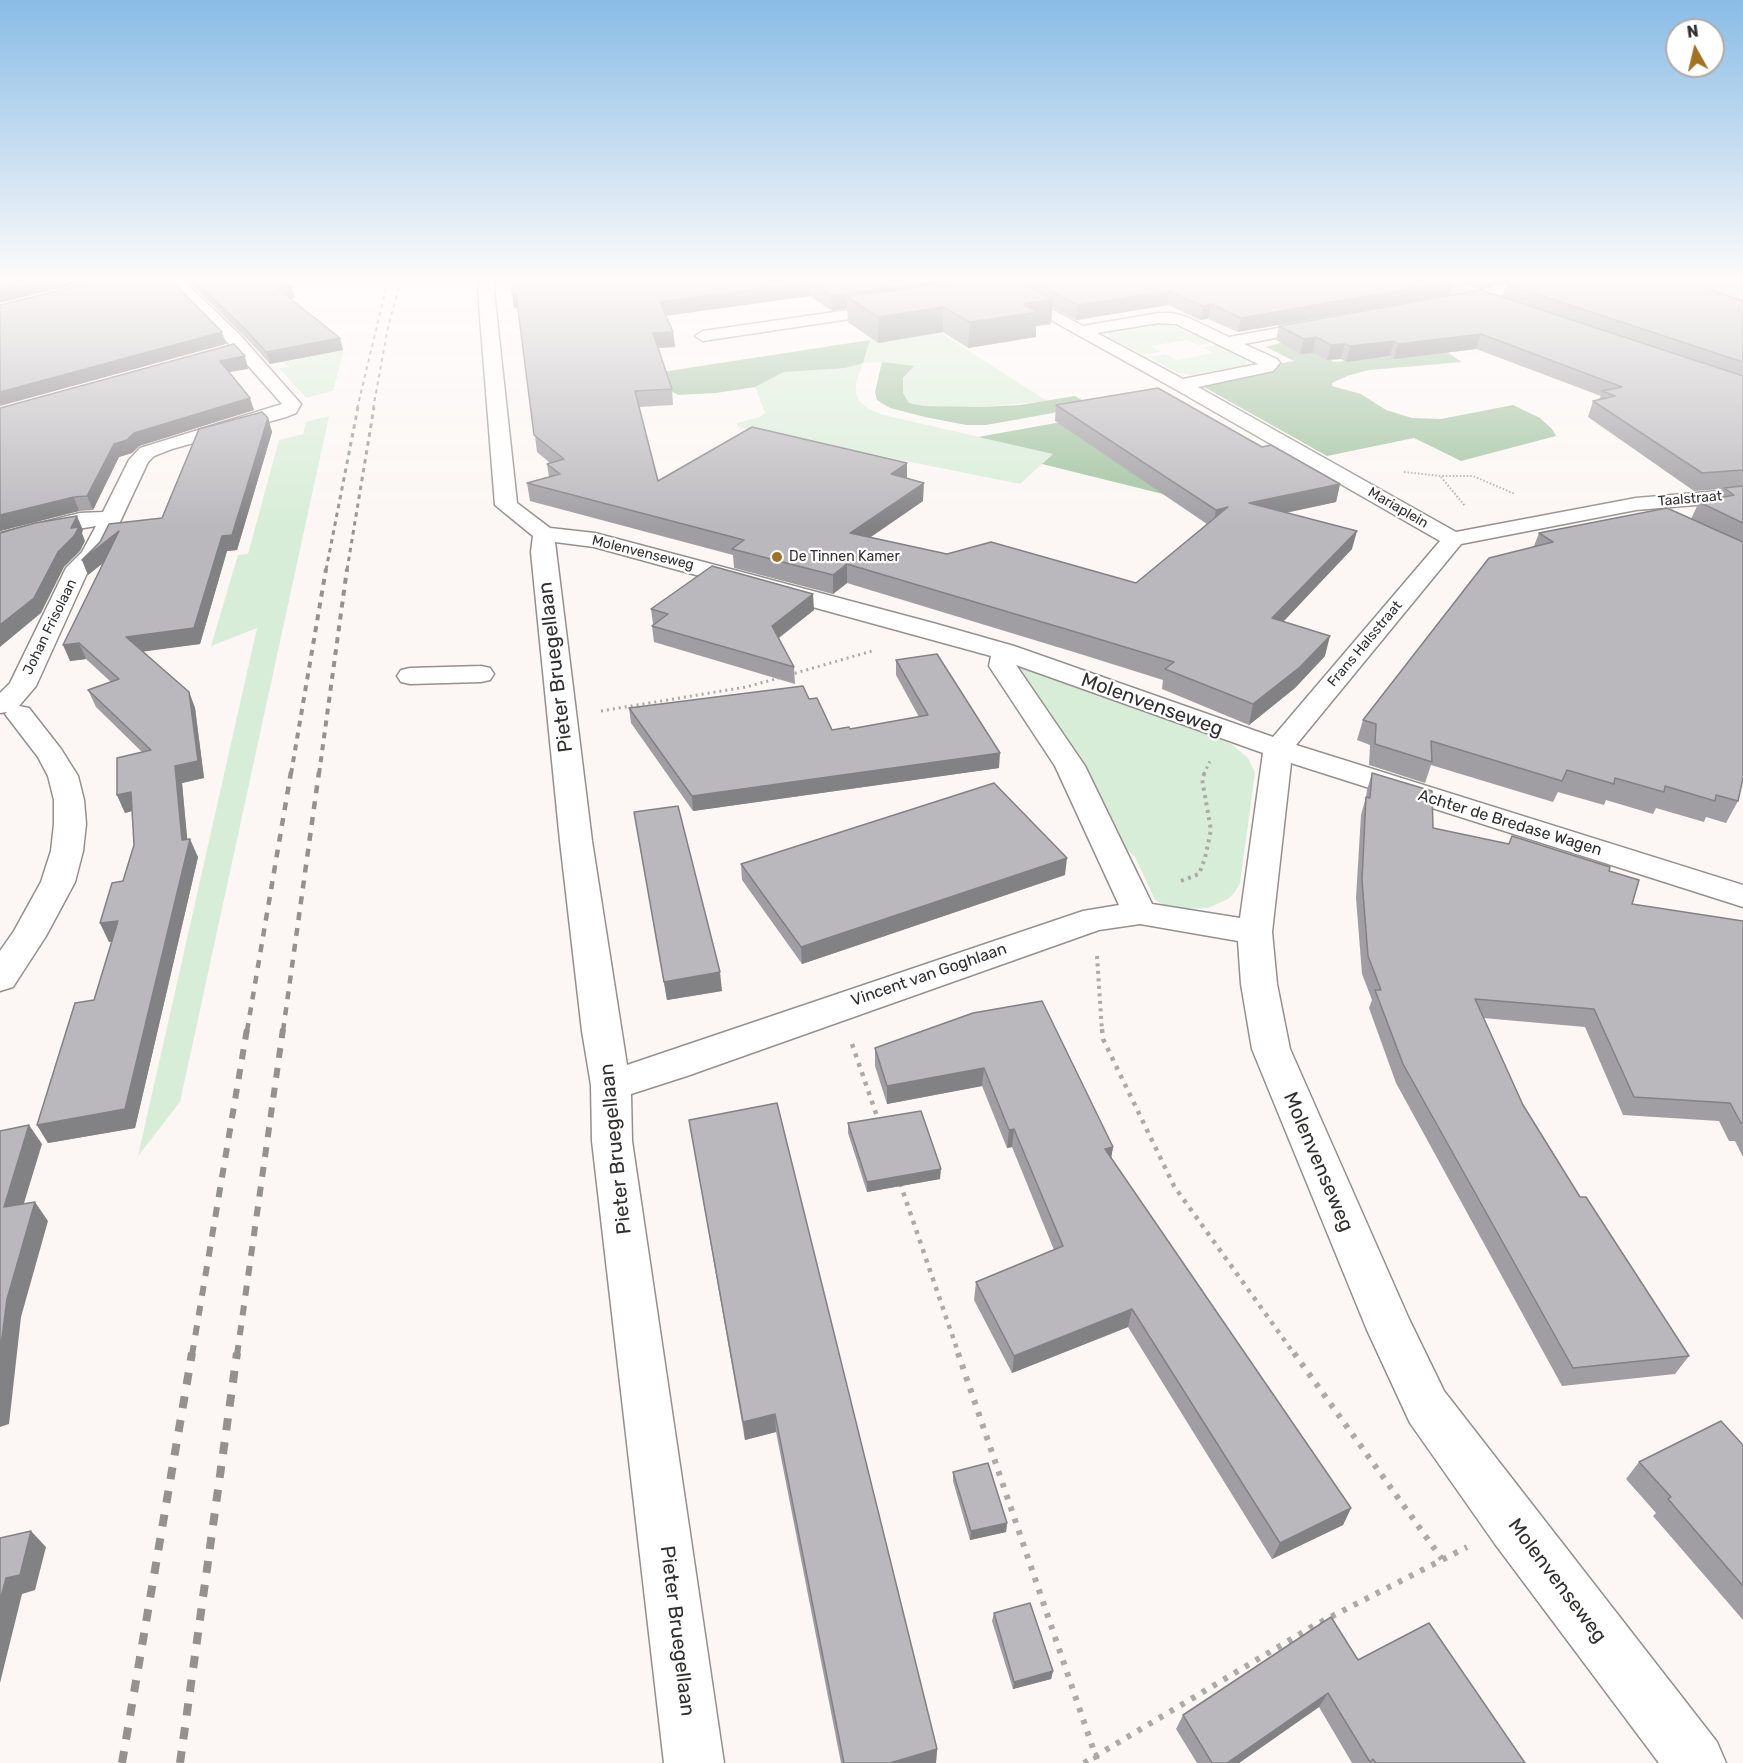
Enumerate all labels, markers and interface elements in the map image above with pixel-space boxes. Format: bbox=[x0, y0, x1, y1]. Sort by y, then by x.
north arrow bbox=[1665, 18, 1725, 78]
text: N bbox=[1686, 21, 1700, 42]
street label: Mariaplein bbox=[1365, 484, 1431, 532]
street label: Taalstraat bbox=[1657, 488, 1723, 510]
street label: Molenvenseweg bbox=[590, 532, 696, 574]
place label: De Tinnen Kamer bbox=[789, 549, 900, 565]
marker: De Tinnen Kamer bbox=[770, 550, 784, 564]
street label: Johan Frisolaan bbox=[20, 576, 80, 678]
street label: Pieter Bruegellaan bbox=[534, 580, 578, 754]
street label: Frans Halsstraat bbox=[1324, 598, 1406, 690]
street label: Molenvenseweg bbox=[1078, 668, 1226, 742]
street label: Achter de Bredase Wagen bbox=[1416, 786, 1604, 860]
street label: Vincent van Goghlaan bbox=[849, 939, 1009, 1011]
street label: Pieter Bruegellaan bbox=[595, 1062, 637, 1236]
street label: Molenvenseweg bbox=[1278, 1089, 1358, 1235]
street label: Molenvenseweg bbox=[1502, 1514, 1612, 1648]
street label: Pieter Bruegellaan bbox=[655, 1544, 699, 1718]

